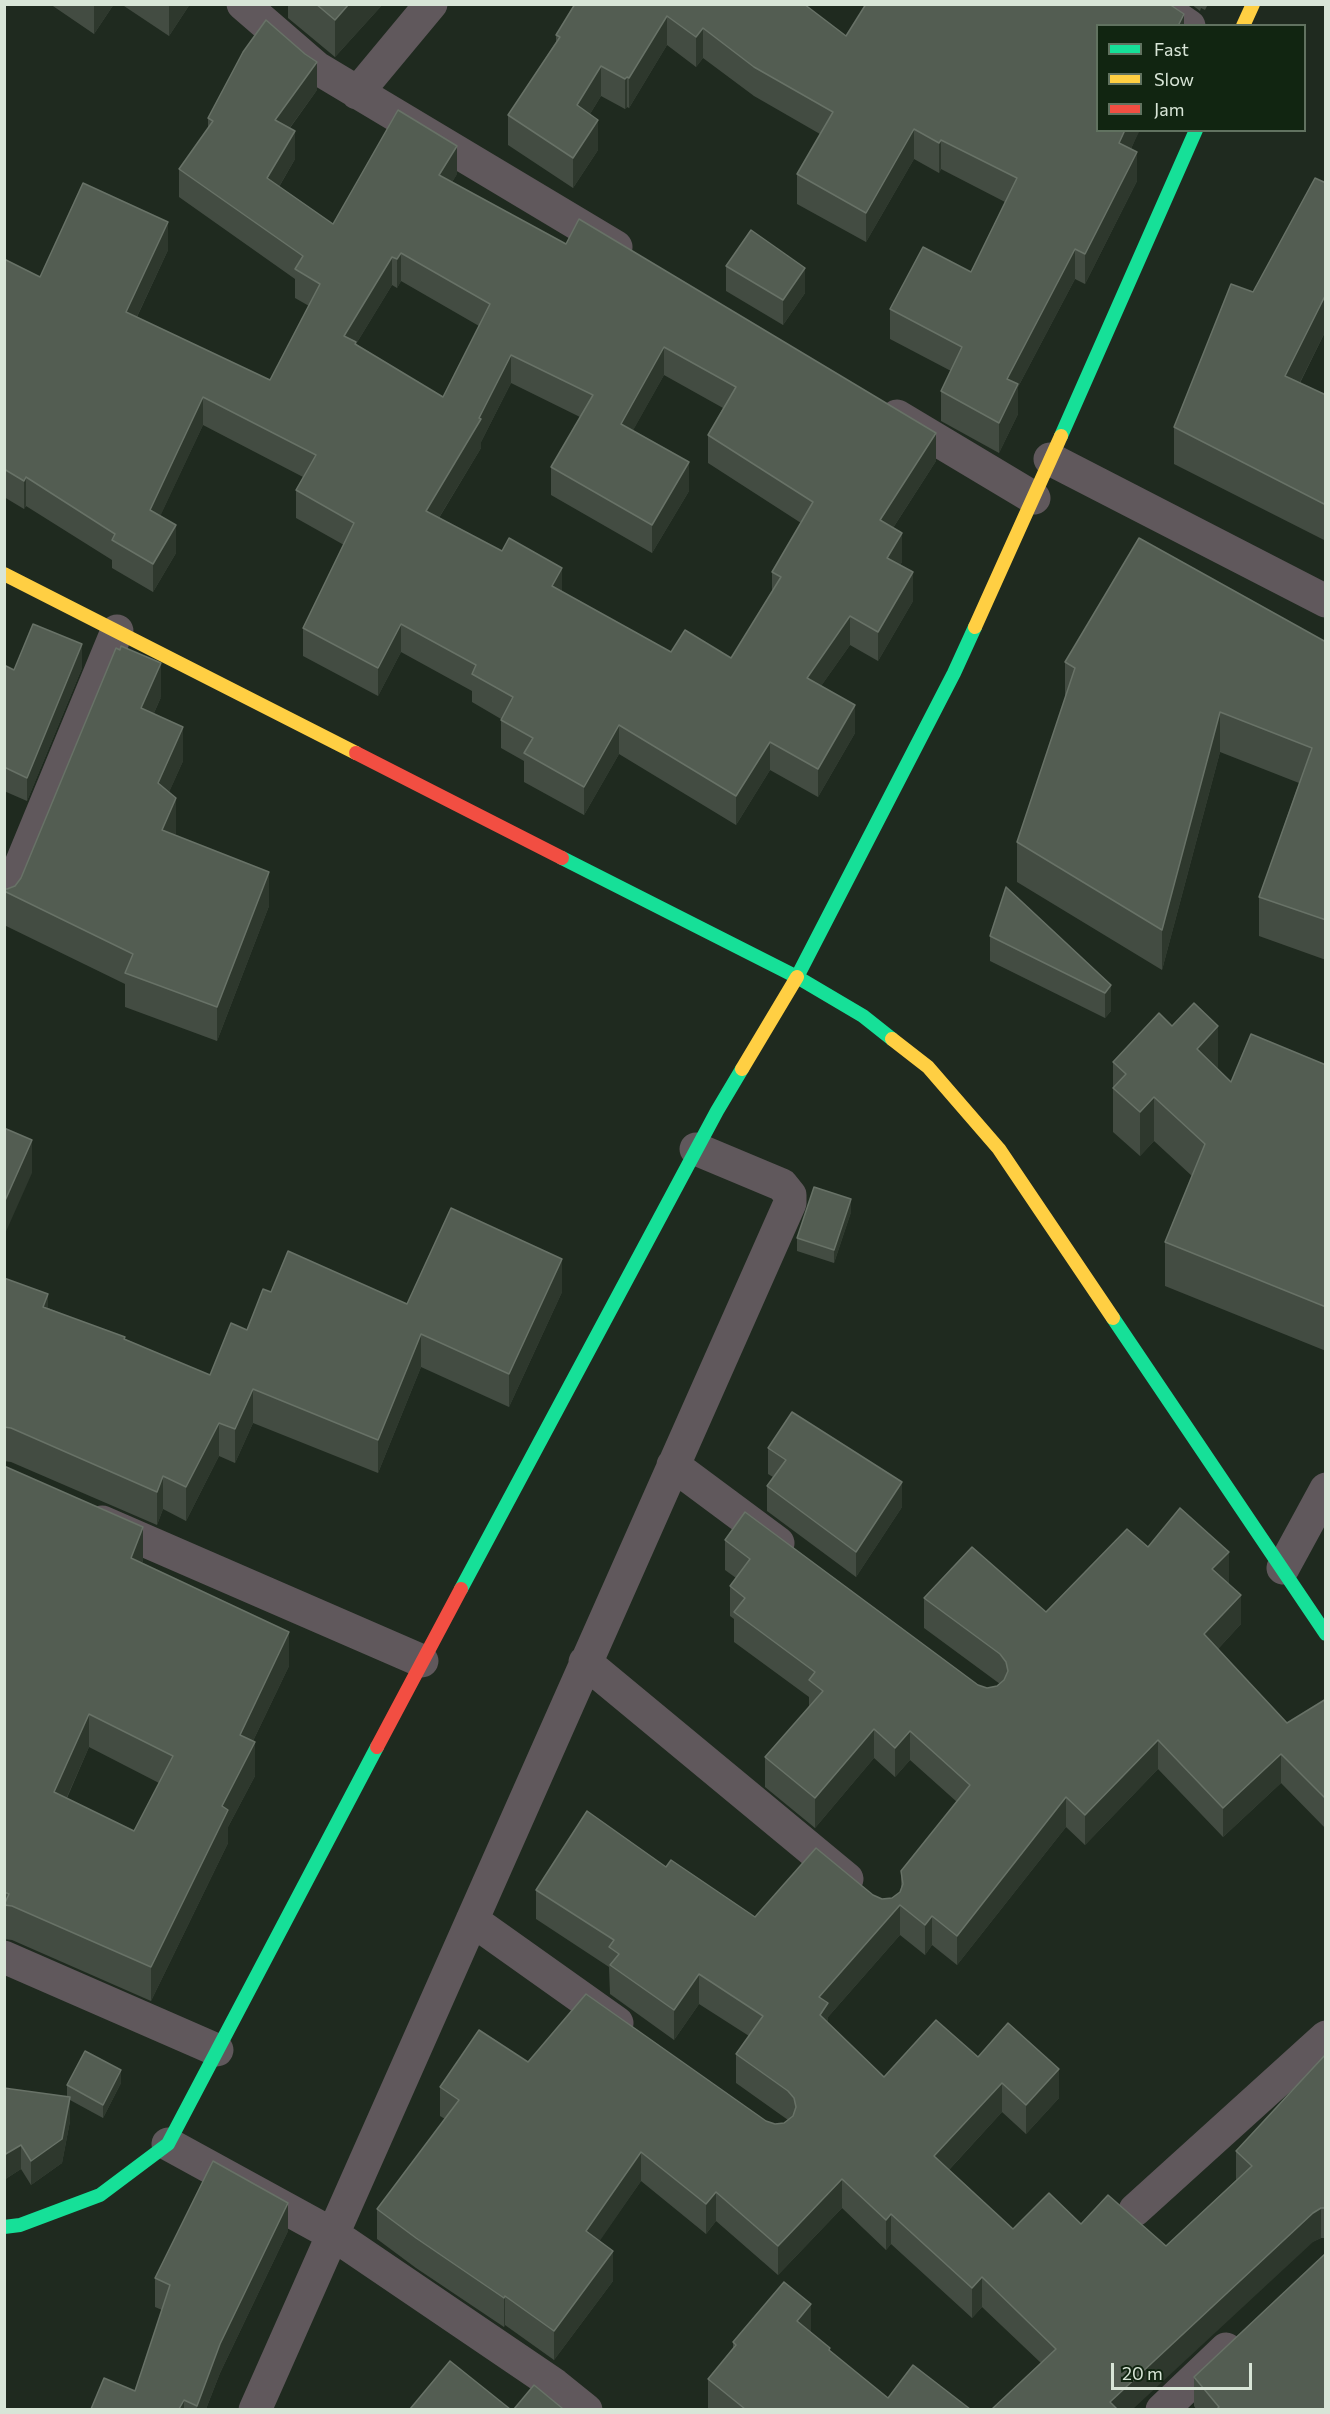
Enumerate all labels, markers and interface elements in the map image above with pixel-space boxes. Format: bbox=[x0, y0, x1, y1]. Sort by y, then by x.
legend bbox=[1096, 24, 1306, 132]
text: Fast bbox=[1154, 38, 1189, 60]
text: Slow bbox=[1154, 68, 1194, 90]
text: Jam bbox=[1154, 98, 1184, 120]
scale bar bbox=[1114, 2351, 1255, 2389]
text: 20 m bbox=[1122, 2362, 1163, 2384]

